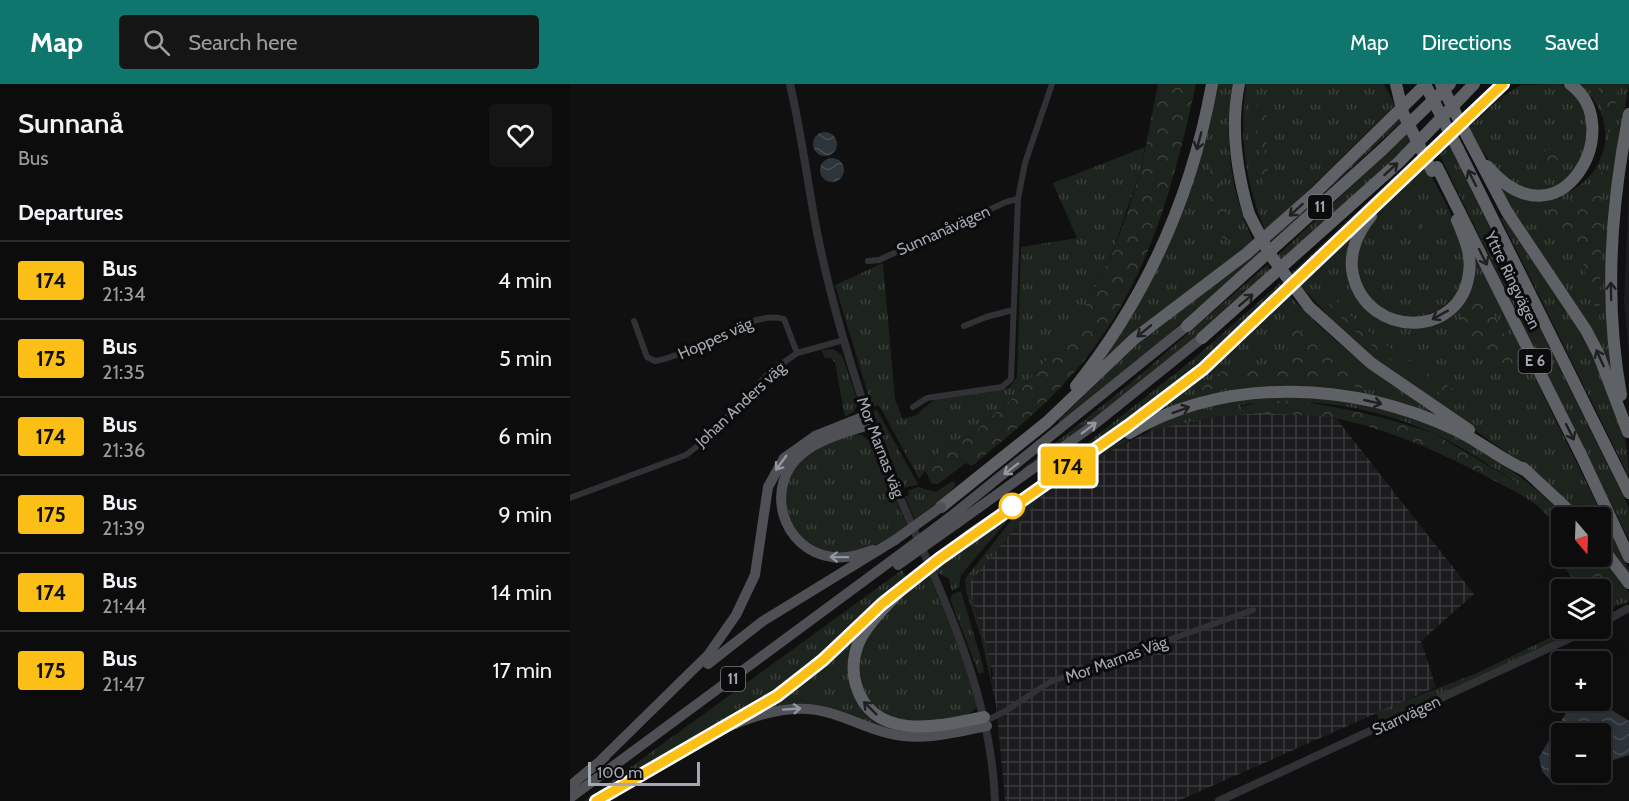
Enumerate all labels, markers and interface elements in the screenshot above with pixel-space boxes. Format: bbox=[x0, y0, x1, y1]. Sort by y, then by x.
search box bbox=[119, 15, 539, 69]
text: Map bbox=[30, 25, 83, 59]
icon: search bbox=[140, 26, 173, 59]
text: Search here bbox=[188, 29, 297, 56]
text: Map bbox=[1350, 30, 1389, 55]
text: Directions bbox=[1422, 30, 1511, 55]
text: Saved bbox=[1544, 30, 1599, 55]
button: heart bbox=[489, 104, 552, 167]
text: Sunnanå bbox=[18, 106, 123, 140]
one-way arrow bbox=[1193, 131, 1205, 150]
text: Bus bbox=[18, 146, 49, 170]
one-way arrow bbox=[1383, 162, 1398, 177]
one-way arrow bbox=[1466, 169, 1477, 187]
road number: 11 bbox=[1308, 195, 1332, 219]
text: Departures bbox=[18, 199, 123, 226]
street label: Sunnanåvägen bbox=[894, 201, 993, 259]
one-way arrow bbox=[1289, 203, 1304, 217]
street label: Yttre Ringvägen bbox=[1480, 227, 1544, 332]
one-way arrow bbox=[1478, 247, 1490, 265]
text: Bus bbox=[102, 255, 137, 282]
text: 4 min bbox=[498, 267, 552, 294]
text: 174 bbox=[36, 268, 66, 293]
text: 21:34 bbox=[102, 282, 146, 306]
one-way arrow bbox=[1605, 282, 1616, 302]
one-way arrow bbox=[1238, 293, 1253, 307]
one-way arrow bbox=[1432, 309, 1449, 321]
street label: Hoppes väg bbox=[675, 313, 756, 363]
one-way arrow bbox=[1136, 325, 1152, 338]
text: Bus bbox=[102, 333, 137, 360]
text: 5 min bbox=[499, 345, 552, 372]
text: 175 bbox=[36, 346, 66, 371]
road number: E 6 bbox=[1518, 349, 1552, 373]
one-way arrow bbox=[1594, 350, 1605, 368]
street label: Johan Anders väg bbox=[691, 357, 790, 452]
text: 21:35 bbox=[102, 360, 145, 384]
street label: Mor Marnas väg bbox=[853, 394, 909, 501]
one-way arrow bbox=[1363, 396, 1382, 408]
one-way arrow bbox=[1171, 403, 1190, 414]
text: Bus bbox=[102, 411, 137, 438]
one-way arrow bbox=[1080, 422, 1096, 435]
one-way arrow bbox=[1565, 422, 1576, 440]
text: 6 min bbox=[498, 423, 552, 450]
text: 174 bbox=[36, 424, 66, 449]
text: 21:36 bbox=[102, 438, 145, 462]
line badge: 174 bbox=[1034, 446, 1102, 485]
one-way arrow bbox=[775, 454, 787, 470]
text: 174 bbox=[1053, 454, 1083, 479]
one-way arrow bbox=[1003, 462, 1019, 475]
text: Bus bbox=[102, 489, 137, 516]
unlabelled marker bbox=[999, 493, 1025, 519]
text: 9 min bbox=[498, 501, 552, 528]
text: 175 bbox=[36, 502, 66, 527]
north arrow bbox=[1551, 507, 1611, 567]
map controls bbox=[1551, 507, 1611, 783]
text: 21:39 bbox=[102, 516, 145, 540]
one-way arrow bbox=[830, 551, 850, 563]
text: Bus bbox=[102, 567, 137, 594]
text: 14 min bbox=[491, 579, 552, 606]
button: layers bbox=[1551, 579, 1611, 639]
text: 174 bbox=[36, 580, 66, 605]
text: 21:44 bbox=[102, 594, 146, 618]
street label: Mor Marnas Väg bbox=[1062, 632, 1171, 687]
text: Bus bbox=[102, 645, 137, 672]
button: + bbox=[1551, 651, 1611, 711]
text: 17 min bbox=[493, 657, 552, 684]
text: 175 bbox=[36, 658, 66, 683]
road number: 11 bbox=[721, 667, 745, 691]
text: 21:47 bbox=[102, 672, 145, 696]
street label: Starrvägen bbox=[1369, 691, 1443, 739]
one-way arrow bbox=[862, 700, 877, 715]
one-way arrow bbox=[782, 704, 802, 715]
button: − bbox=[1551, 723, 1611, 783]
scale bar bbox=[588, 759, 700, 786]
text: 100 m bbox=[597, 763, 642, 782]

